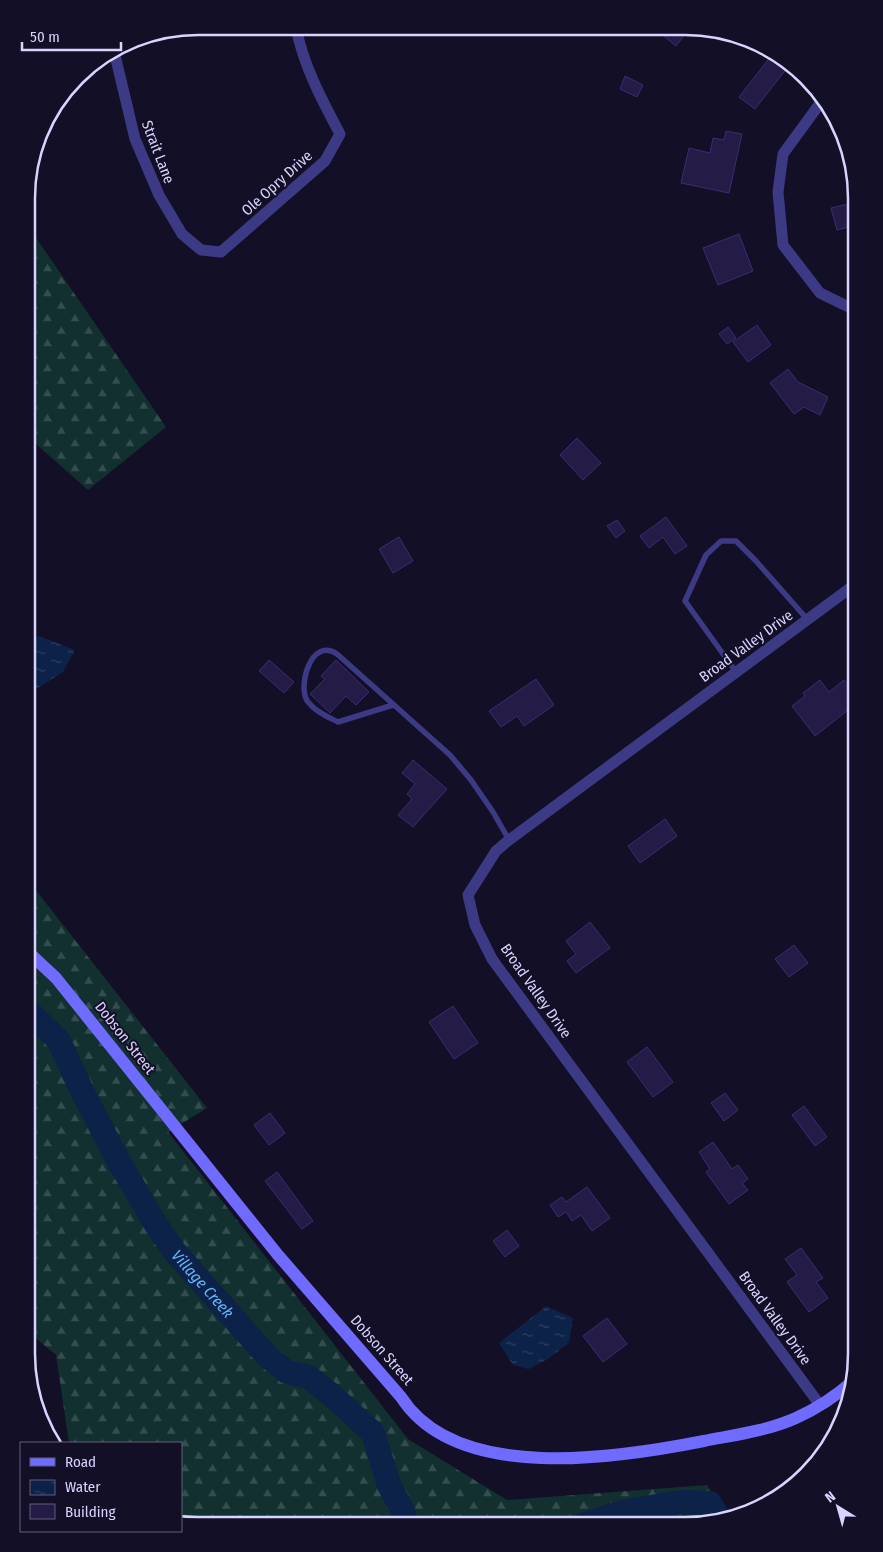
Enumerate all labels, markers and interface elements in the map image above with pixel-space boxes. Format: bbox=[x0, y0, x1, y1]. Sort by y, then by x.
scale bar bbox=[22, 20, 121, 52]
text: 50 m bbox=[30, 28, 60, 46]
street label: Strait Lane bbox=[138, 118, 178, 186]
street label: Ole Opry Drive bbox=[238, 147, 316, 219]
street label: Broad Valley Drive bbox=[696, 606, 796, 686]
street label: Broad Valley Drive bbox=[497, 940, 575, 1042]
street label: Dobson Street bbox=[91, 998, 159, 1078]
water label: Village Creek bbox=[168, 1246, 238, 1322]
street label: Broad Valley Drive bbox=[735, 1268, 815, 1368]
street label: Dobson Street bbox=[347, 1311, 417, 1389]
legend bbox=[20, 1442, 182, 1532]
text: Road bbox=[65, 1453, 96, 1471]
text: Water bbox=[65, 1478, 101, 1496]
north arrow bbox=[813, 1482, 863, 1532]
text: N bbox=[822, 1488, 839, 1506]
text: Building bbox=[65, 1503, 116, 1521]

